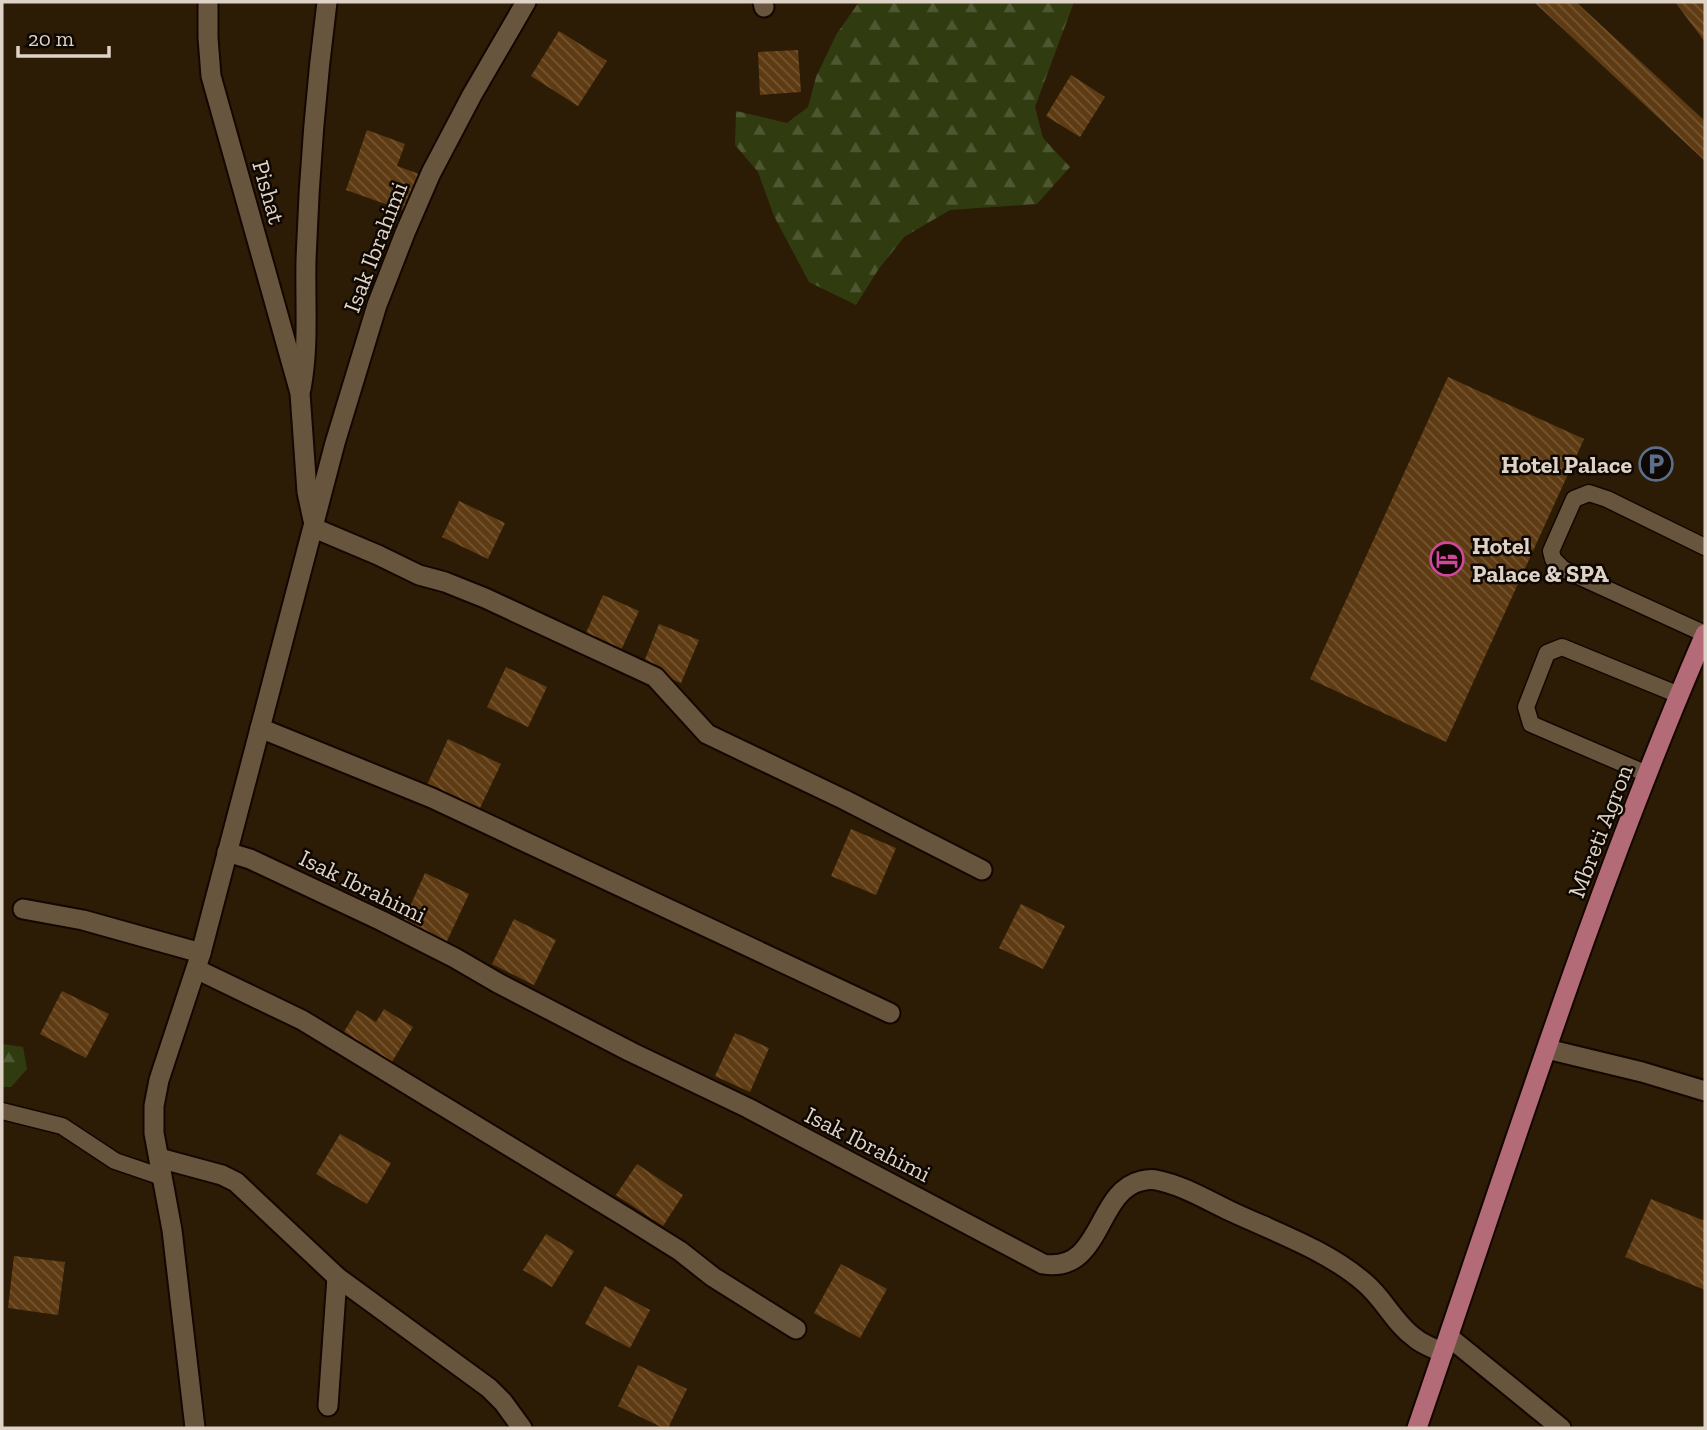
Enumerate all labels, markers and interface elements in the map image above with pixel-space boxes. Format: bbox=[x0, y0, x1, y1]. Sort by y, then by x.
scale bar bbox=[18, 14, 108, 58]
text: 20 m bbox=[28, 26, 74, 51]
street label: Pishat bbox=[246, 157, 292, 227]
street label: Isak Ibrahimi bbox=[337, 177, 413, 316]
parking icon: Hotel Palace bbox=[1637, 445, 1675, 483]
place label: Hotel Palace bbox=[1501, 450, 1632, 479]
place label: Hotel Palace & SPA bbox=[1472, 531, 1609, 588]
hotel icon: Hotel Palace & SPA bbox=[1428, 540, 1466, 578]
street label: Mbreti Agron bbox=[1561, 760, 1639, 902]
street label: Isak Ibrahimi bbox=[295, 843, 431, 929]
street label: Isak Ibrahimi bbox=[800, 1100, 936, 1188]

